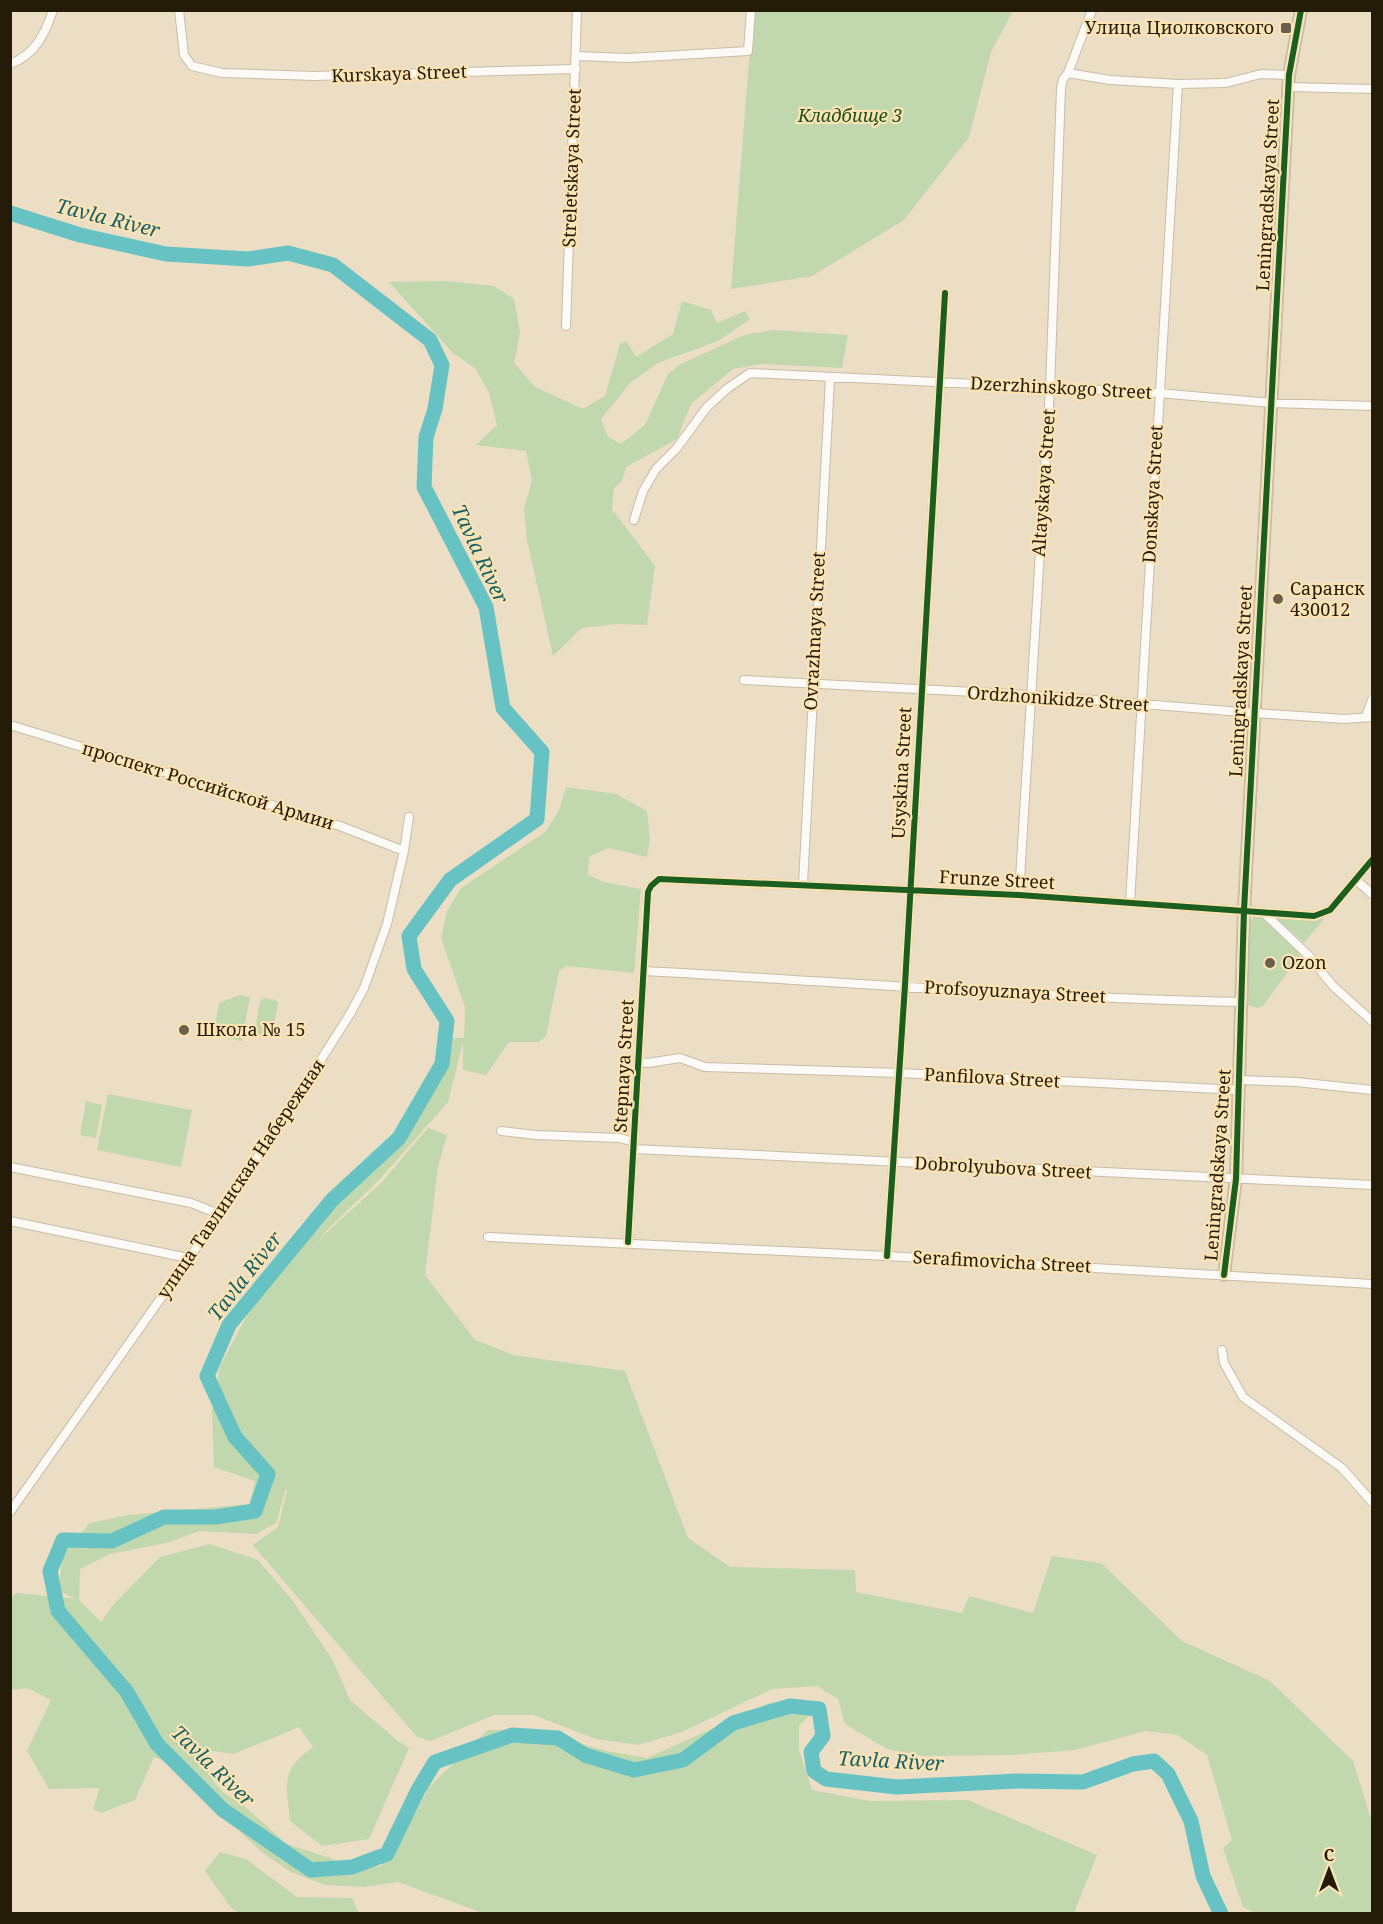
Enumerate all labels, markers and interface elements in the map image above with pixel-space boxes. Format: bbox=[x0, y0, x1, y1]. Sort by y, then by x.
place label: Улица Циолковского bbox=[1085, 15, 1274, 39]
marker: Улица Циолковского bbox=[1279, 21, 1293, 35]
street label: Kurskaya Street bbox=[331, 59, 467, 87]
street label: Streletskaya Street bbox=[556, 88, 586, 248]
street label: Leningradskaya Street bbox=[1250, 98, 1284, 292]
park label: Кладбище 3 bbox=[797, 103, 902, 127]
water label: Tavla River bbox=[53, 192, 164, 244]
street label: Dzerzhinskogo Street bbox=[970, 370, 1153, 404]
street label: Altayskaya Street bbox=[1026, 408, 1060, 558]
street label: Donskaya Street bbox=[1136, 424, 1168, 564]
water label: Tavla River bbox=[446, 500, 515, 608]
street label: Ovrazhnaya Street bbox=[798, 551, 830, 711]
place label: Саранск 430012 bbox=[1290, 576, 1365, 621]
street label: Leningradskaya Street bbox=[1223, 584, 1257, 778]
marker: Саранск 430012 bbox=[1271, 592, 1285, 606]
street label: Ordzhonikidze Street bbox=[966, 680, 1150, 716]
street label: Usyskina Street bbox=[886, 706, 916, 840]
street label: проспект Российской Армии bbox=[79, 735, 337, 835]
street label: Frunze Street bbox=[939, 864, 1056, 894]
place label: Ozon bbox=[1282, 950, 1327, 974]
marker: Ozon bbox=[1263, 956, 1277, 970]
street label: Profsoyuznaya Street bbox=[924, 974, 1107, 1008]
street label: Stepnaya Street bbox=[608, 999, 638, 1133]
place label: Школа № 15 bbox=[196, 1017, 306, 1041]
marker: Школа № 15 bbox=[177, 1023, 191, 1037]
street label: улица Тавлинская Набережная bbox=[151, 1054, 330, 1303]
street label: Panfilova Street bbox=[924, 1061, 1061, 1093]
street label: Leningradskaya Street bbox=[1198, 1068, 1236, 1262]
street label: Dobrolyubova Street bbox=[914, 1150, 1092, 1184]
water label: Tavla River bbox=[201, 1225, 288, 1326]
street label: Serafimovicha Street bbox=[912, 1244, 1092, 1278]
water label: Tavla River bbox=[166, 1719, 261, 1813]
water label: Tavla River bbox=[837, 1744, 945, 1777]
north arrow bbox=[1299, 1840, 1359, 1900]
text: С bbox=[1324, 1844, 1334, 1866]

